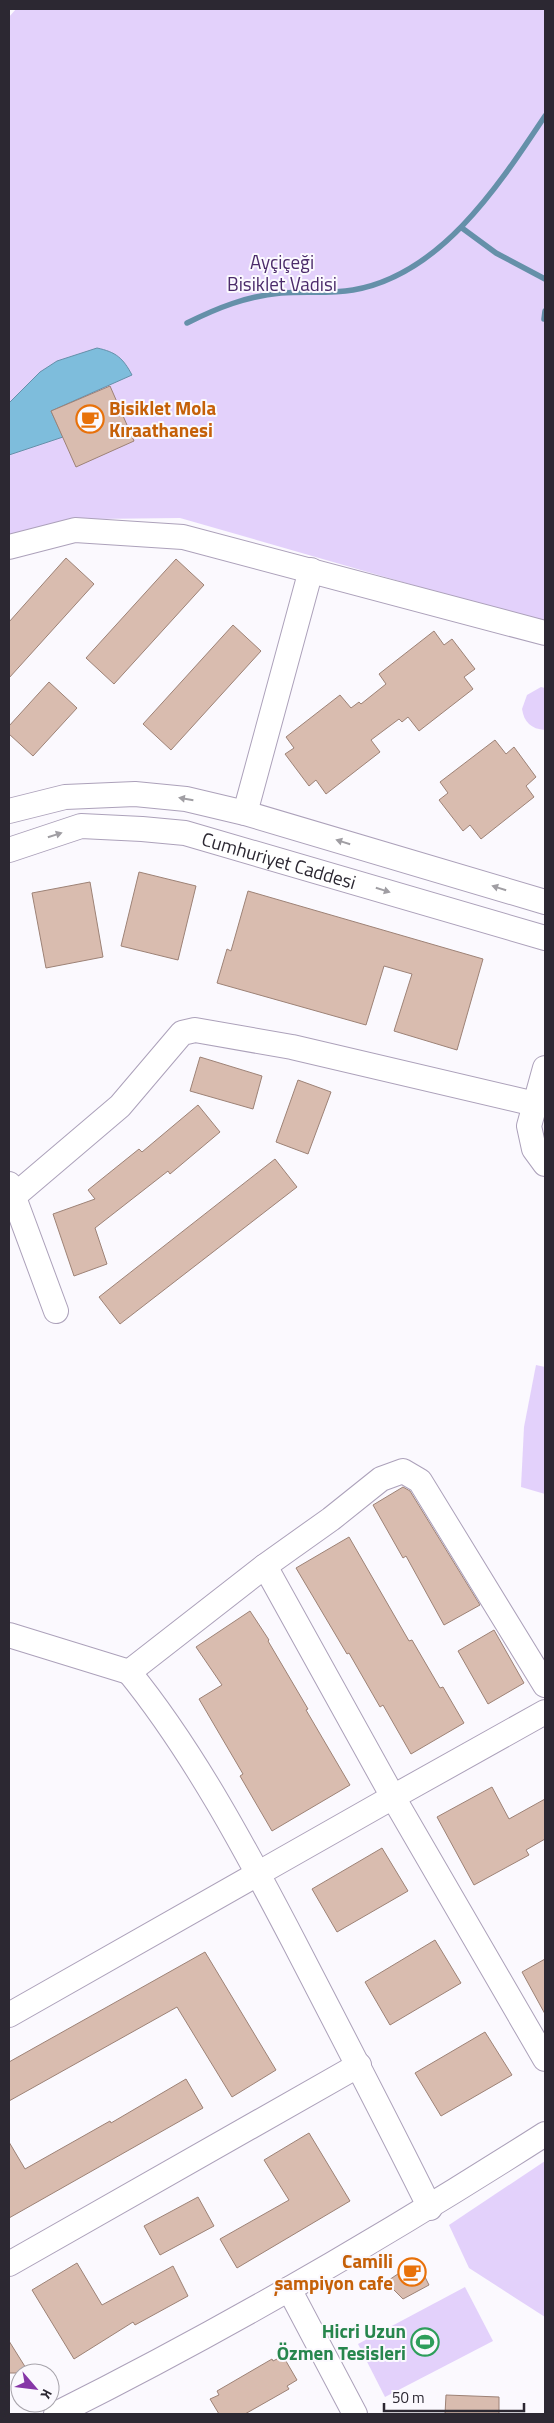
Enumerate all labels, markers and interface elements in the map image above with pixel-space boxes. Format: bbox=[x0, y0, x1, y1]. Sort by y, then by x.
park label: Ayçiçeği Bisiklet Vadisi bbox=[227, 247, 337, 298]
place label: Bisiklet Mola Kıraathanesi bbox=[109, 393, 216, 444]
cafe icon: Bisiklet Mola Kıraathanesi bbox=[75, 404, 105, 434]
one-way arrow bbox=[178, 795, 194, 803]
street label: Cumhuriyet Caddesi bbox=[199, 824, 360, 896]
one-way arrow bbox=[48, 830, 63, 838]
one-way arrow bbox=[335, 837, 350, 845]
one-way arrow bbox=[491, 884, 506, 892]
one-way arrow bbox=[376, 887, 391, 895]
place label: Camili şampiyon cafe bbox=[273, 2246, 393, 2297]
cafe icon: Camili şampiyon cafe bbox=[397, 2257, 427, 2287]
place label: Hicri Uzun Özmen Tesisleri bbox=[277, 2316, 406, 2367]
sports icon: Hicri Uzun Özmen Tesisleri bbox=[410, 2327, 440, 2357]
north arrow bbox=[10, 2363, 60, 2413]
scale bar bbox=[384, 2380, 524, 2412]
text: K bbox=[35, 2386, 58, 2404]
text: 50 m bbox=[392, 2386, 425, 2409]

